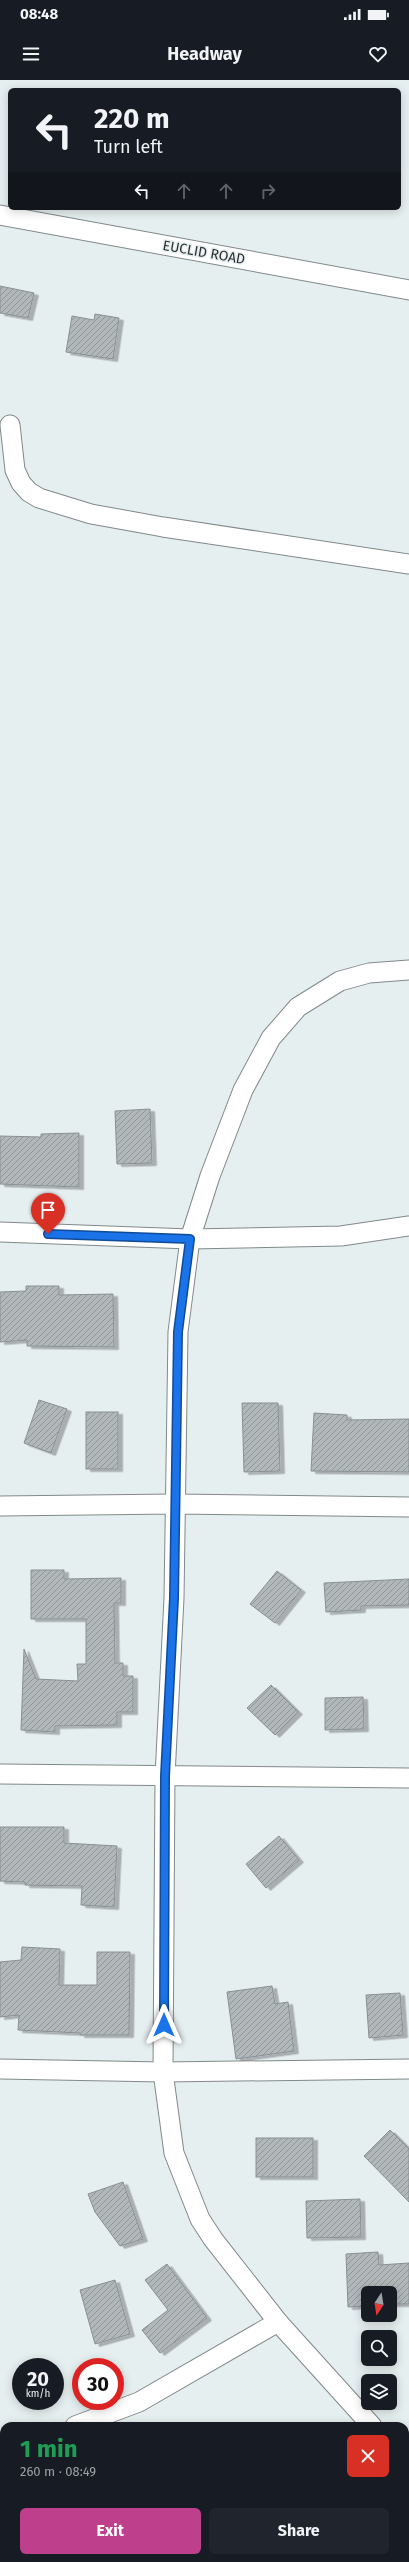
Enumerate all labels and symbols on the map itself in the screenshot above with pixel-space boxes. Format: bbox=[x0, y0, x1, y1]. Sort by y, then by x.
street label: EUCLID ROAD bbox=[161, 237, 246, 268]
pin bbox=[31, 1193, 65, 1234]
position arrow bbox=[143, 2004, 185, 2046]
north arrow bbox=[361, 2286, 397, 2322]
speed limit sign: 30 bbox=[72, 2358, 124, 2410]

